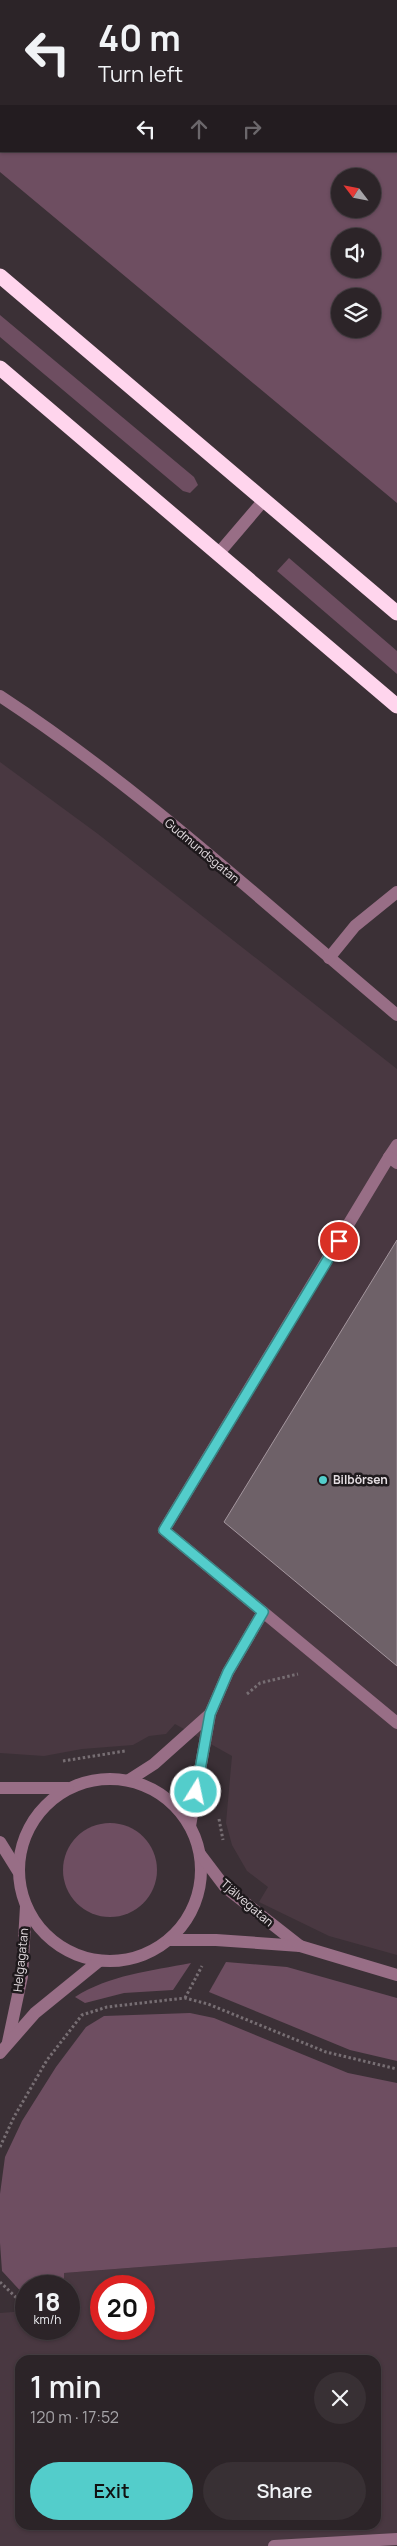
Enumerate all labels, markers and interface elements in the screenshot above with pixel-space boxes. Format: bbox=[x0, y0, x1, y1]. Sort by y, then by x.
text: 40 m bbox=[98, 14, 181, 62]
icon: left bbox=[15, 20, 80, 85]
text: Turn left bbox=[98, 59, 183, 89]
icon: left bbox=[132, 115, 160, 143]
icon: ahead bbox=[185, 115, 213, 143]
icon: right bbox=[238, 115, 266, 143]
north arrow bbox=[331, 168, 381, 218]
map controls bbox=[331, 168, 381, 338]
button: sound bbox=[331, 228, 381, 278]
button: layers bbox=[331, 288, 381, 338]
street label: Gudmundsgatan bbox=[161, 814, 243, 887]
pin bbox=[318, 1220, 360, 1262]
icon: arrive bbox=[325, 1227, 353, 1255]
place label: Bilbörsen bbox=[333, 1471, 388, 1488]
marker: Bilbörsen bbox=[317, 1474, 329, 1486]
position arrow bbox=[169, 1765, 221, 1817]
street label: Tjälvegatan bbox=[217, 1875, 277, 1930]
street label: Helgagatan bbox=[9, 1927, 32, 1993]
speed limit sign: 20 bbox=[90, 2275, 155, 2340]
text: 18 bbox=[34, 2284, 61, 2319]
text: km/h bbox=[34, 2311, 61, 2328]
text: 1 min bbox=[30, 2366, 102, 2407]
button: close bbox=[314, 2372, 366, 2424]
text: 120 m · 17:52 bbox=[30, 2406, 119, 2428]
button: Exit bbox=[30, 2462, 193, 2520]
button: Share bbox=[203, 2462, 366, 2520]

